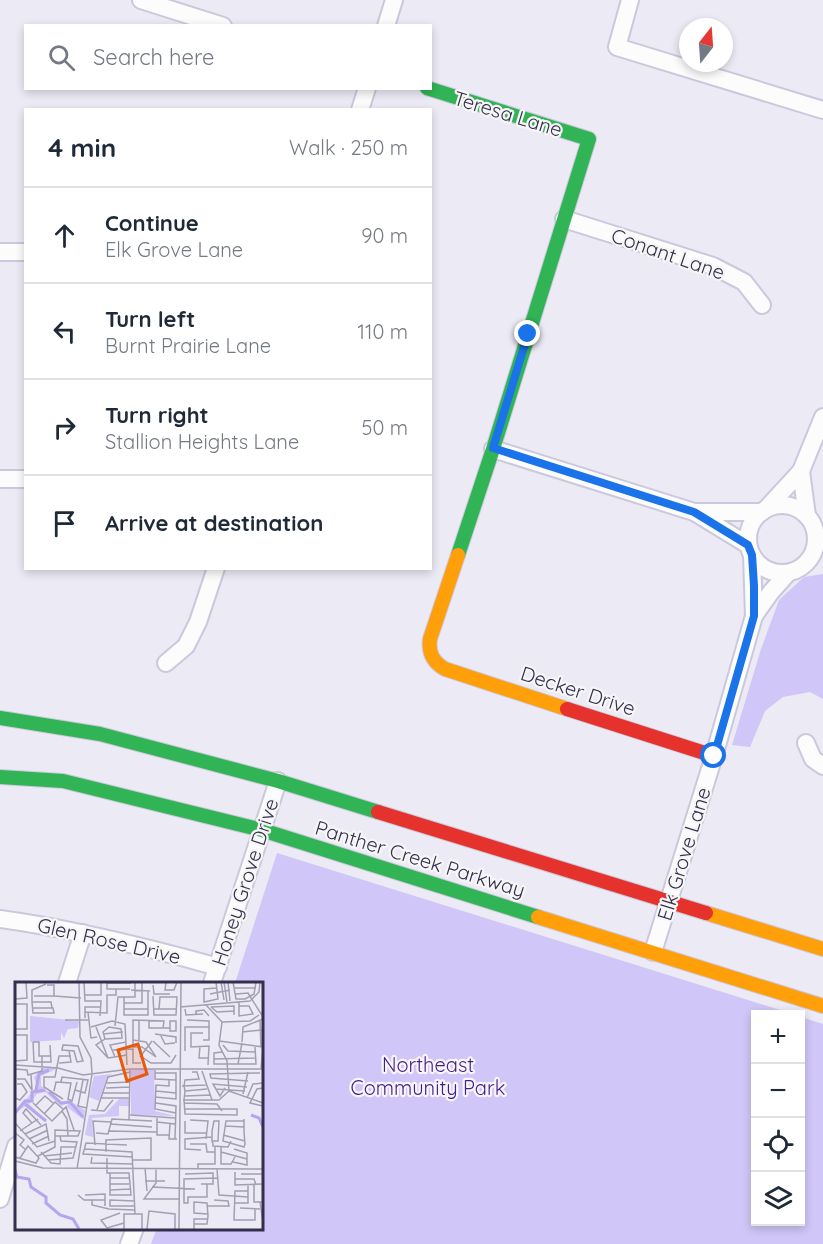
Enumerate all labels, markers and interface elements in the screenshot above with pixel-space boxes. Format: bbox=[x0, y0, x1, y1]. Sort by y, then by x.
north arrow bbox=[679, 18, 733, 72]
search box bbox=[24, 24, 432, 90]
icon: search bbox=[45, 41, 78, 74]
text: Search here bbox=[93, 43, 214, 71]
street label: Teresa Lane bbox=[451, 85, 565, 142]
text: 4 min bbox=[48, 131, 116, 164]
text: Walk · 250 m bbox=[289, 135, 408, 160]
text: Continue bbox=[105, 209, 199, 237]
icon: ahead bbox=[48, 219, 81, 252]
street label: Conant Lane bbox=[608, 222, 728, 285]
text: 90 m bbox=[361, 223, 408, 248]
text: Elk Grove Lane bbox=[105, 237, 243, 262]
text: Turn left bbox=[105, 305, 195, 333]
icon: left bbox=[48, 315, 81, 348]
text: 110 m bbox=[358, 319, 408, 344]
route end bbox=[514, 320, 540, 346]
text: Burnt Prairie Lane bbox=[105, 333, 271, 358]
text: Turn right bbox=[105, 401, 209, 429]
icon: right bbox=[48, 411, 81, 444]
text: 50 m bbox=[362, 415, 408, 440]
text: Stallion Heights Lane bbox=[105, 429, 299, 454]
icon: arrive bbox=[48, 507, 81, 540]
text: Arrive at destination bbox=[105, 509, 323, 537]
street label: Decker Drive bbox=[518, 660, 639, 721]
route start bbox=[700, 742, 726, 768]
street label: Elk Grove Lane bbox=[651, 784, 716, 924]
street label: Honey Grove Drive bbox=[206, 795, 283, 969]
street label: Panther Creek Parkway bbox=[312, 815, 528, 902]
street label: Glen Rose Drive bbox=[35, 912, 183, 969]
inset map bbox=[15, 982, 262, 1229]
map controls bbox=[751, 1010, 805, 1226]
button: + bbox=[751, 1010, 805, 1064]
park label: Northeast Community Park bbox=[351, 1052, 505, 1100]
button: − bbox=[751, 1064, 805, 1118]
button: locate bbox=[751, 1118, 805, 1172]
button: layers bbox=[751, 1172, 805, 1226]

